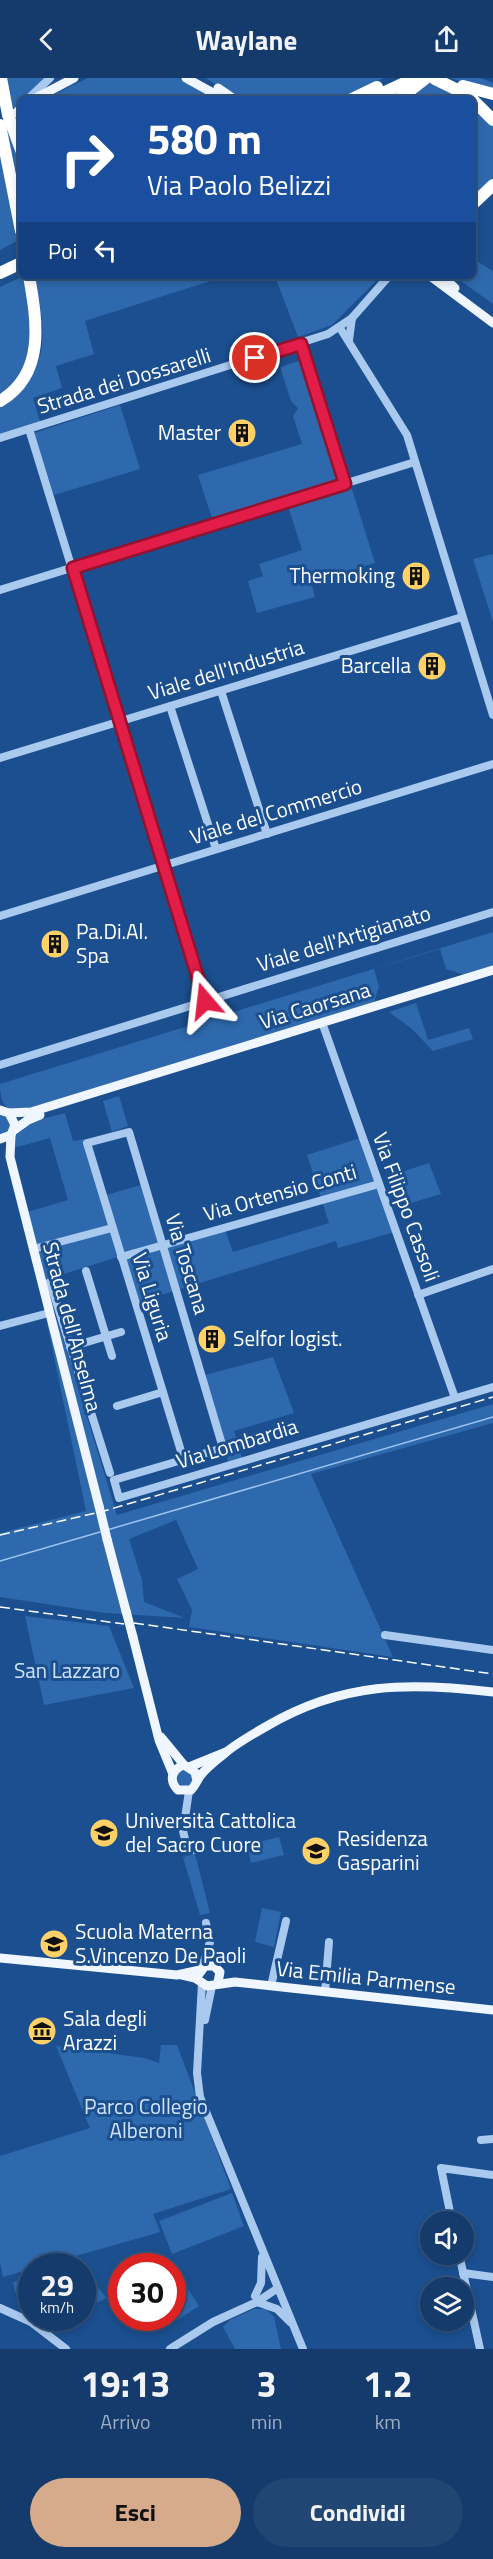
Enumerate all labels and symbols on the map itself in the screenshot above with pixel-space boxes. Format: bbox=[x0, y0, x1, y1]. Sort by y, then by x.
pin bbox=[229, 332, 280, 383]
street label: Strada dei Dossarelli bbox=[33, 338, 215, 422]
place label: Master bbox=[158, 416, 221, 448]
building icon: Master bbox=[226, 417, 258, 449]
place label: Thermoking bbox=[289, 559, 395, 591]
building icon: Thermoking bbox=[400, 560, 432, 592]
street label: Viale dell'Industria bbox=[144, 630, 308, 708]
place label: Barcella bbox=[341, 649, 411, 681]
building icon: Barcella bbox=[416, 650, 448, 682]
street label: Viale del Commercio bbox=[186, 770, 366, 852]
street label: Viale dell'Artigianato bbox=[253, 896, 435, 980]
place label: Pa.Di.Al. Spa bbox=[76, 915, 148, 971]
building icon: Pa.Di.Al. Spa bbox=[39, 928, 71, 960]
position arrow bbox=[173, 969, 237, 1033]
street label: Via Caorsana bbox=[255, 973, 375, 1037]
street label: Via Filippo Cassoli bbox=[365, 1127, 449, 1286]
street label: Via Ortensio Conti bbox=[199, 1155, 360, 1229]
street label: Via Toscana bbox=[158, 1210, 219, 1318]
street label: Strada dell'Anselma bbox=[35, 1238, 111, 1416]
street label: Via Liguria bbox=[124, 1249, 182, 1345]
place label: Selfor logist. bbox=[233, 1322, 343, 1354]
building icon: Selfor logist. bbox=[196, 1323, 228, 1355]
street label: Via Lombardia bbox=[172, 1409, 302, 1477]
park label: San Lazzaro bbox=[14, 1654, 120, 1686]
place label: Università Cattolica del Sacro Cuore bbox=[125, 1804, 296, 1860]
school or university icon: Università Cattolica del Sacro Cuore bbox=[88, 1817, 120, 1849]
place label: Residenza Gasparini bbox=[337, 1822, 428, 1878]
school or university icon: Residenza Gasparini bbox=[300, 1835, 332, 1867]
place label: Scuola Materna S.Vincenzo De Paoli bbox=[75, 1915, 246, 1971]
school or university icon: Scuola Materna S.Vincenzo De Paoli bbox=[38, 1928, 70, 1960]
street label: Via Emilia Parmense bbox=[275, 1952, 457, 2002]
place label: Sala degli Arazzi bbox=[63, 2002, 147, 2058]
museum icon: Sala degli Arazzi bbox=[26, 2015, 58, 2047]
park label: Parco Collegio Alberoni bbox=[84, 2090, 208, 2146]
speed limit sign: 30 bbox=[108, 2253, 186, 2331]

